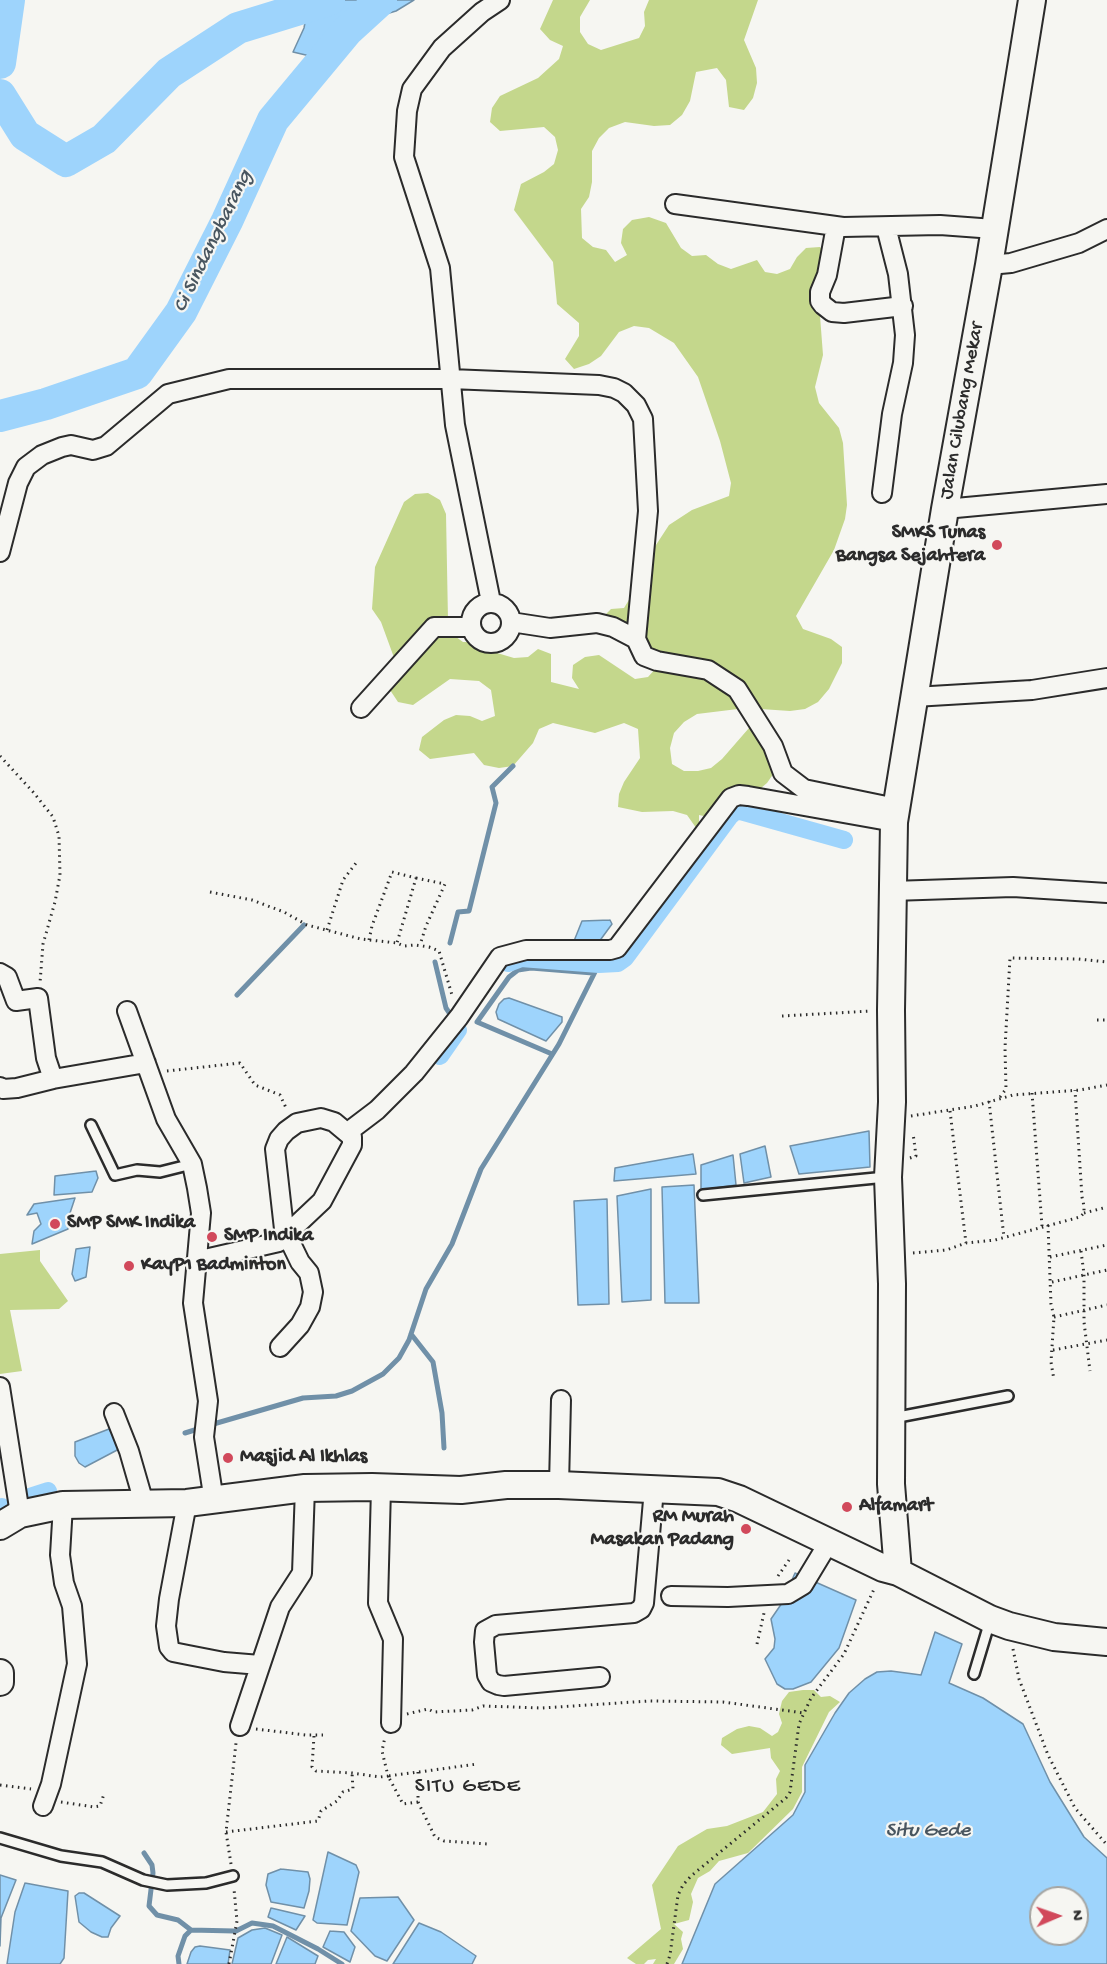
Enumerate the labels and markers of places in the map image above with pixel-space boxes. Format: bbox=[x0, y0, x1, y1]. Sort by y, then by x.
place label: SMKS Tunas Bangsa Sejahtera bbox=[836, 522, 985, 569]
marker: SMKS Tunas Bangsa Sejahtera bbox=[990, 538, 1004, 552]
place label: SMP SMK Indika bbox=[67, 1212, 195, 1236]
marker: SMP SMK Indika bbox=[48, 1217, 62, 1231]
place label: SMP Indika bbox=[224, 1225, 313, 1249]
marker: SMP Indika bbox=[205, 1230, 219, 1244]
place label: KayP1 Badminton bbox=[141, 1254, 286, 1278]
marker: KayP1 Badminton bbox=[122, 1259, 136, 1273]
place label: Masjid Al Ikhlas bbox=[240, 1446, 367, 1470]
marker: Masjid Al Ikhlas bbox=[221, 1451, 235, 1465]
place label: Alfamart bbox=[859, 1495, 933, 1519]
marker: Alfamart bbox=[840, 1500, 854, 1514]
place label: RM Murah Masakan Padang bbox=[590, 1506, 734, 1553]
marker: RM Murah Masakan Padang bbox=[739, 1522, 753, 1536]

